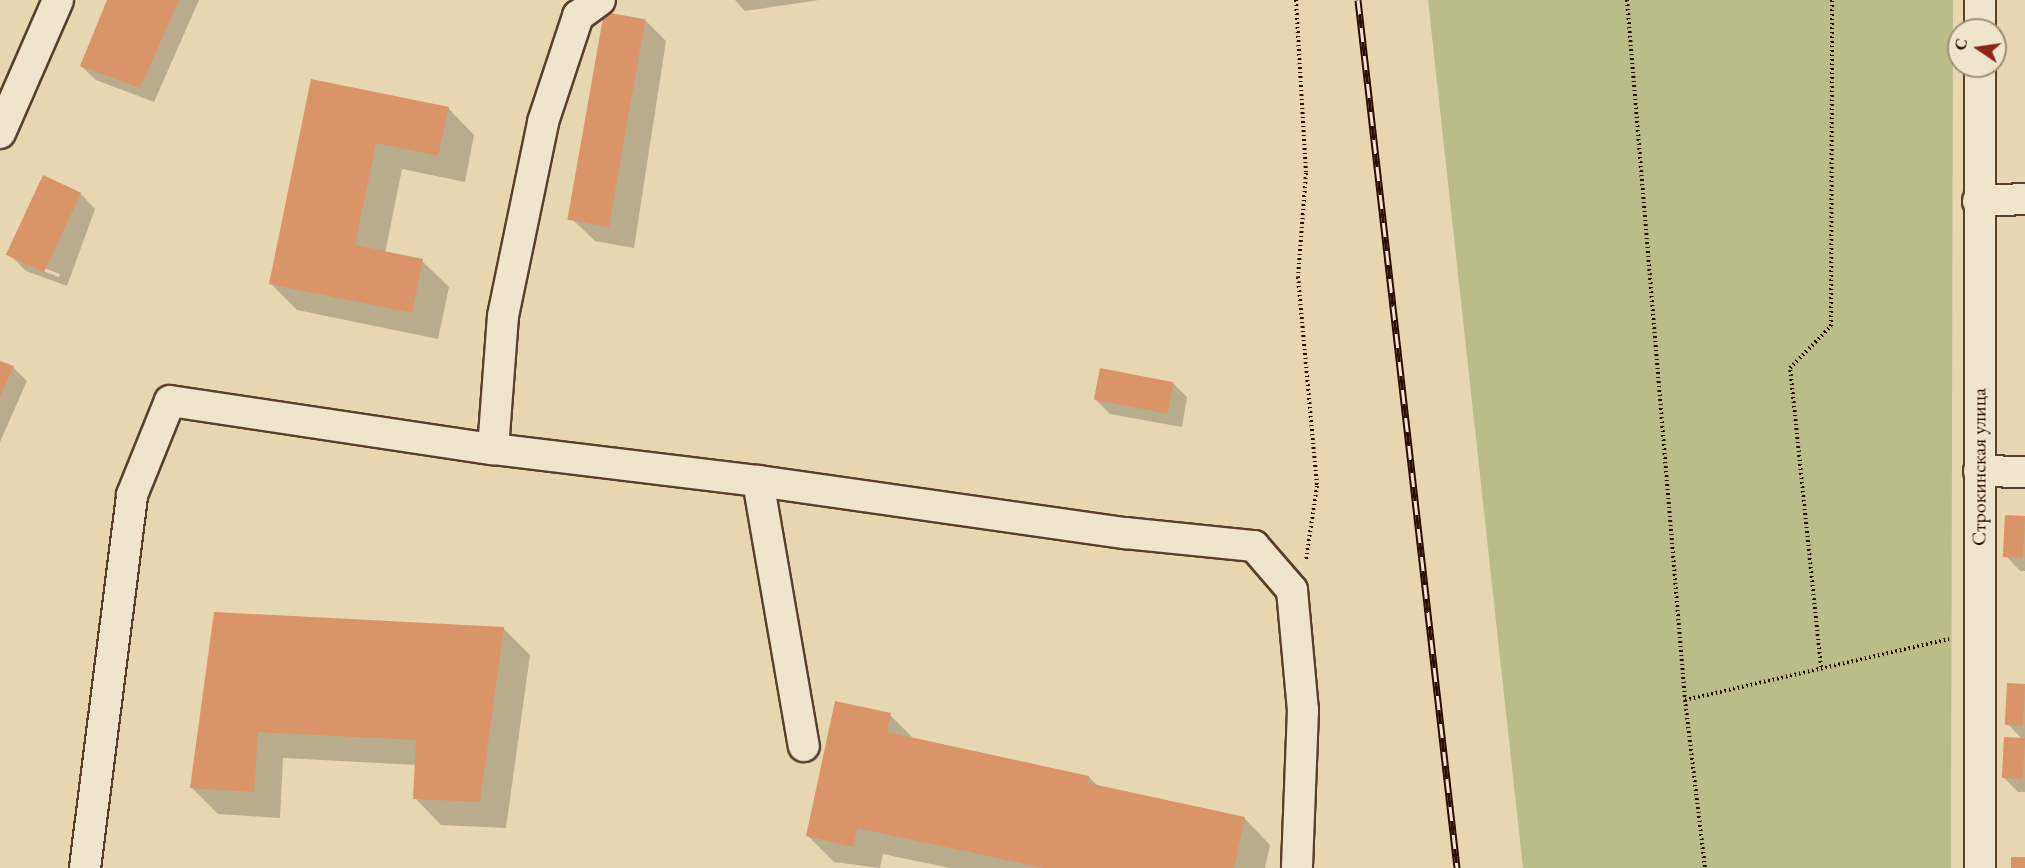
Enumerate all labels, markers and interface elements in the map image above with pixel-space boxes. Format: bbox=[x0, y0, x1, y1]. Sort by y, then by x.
north arrow bbox=[1947, 18, 2007, 78]
text: С bbox=[1949, 36, 1972, 52]
street label: Строкинская улица bbox=[1967, 388, 1991, 546]

